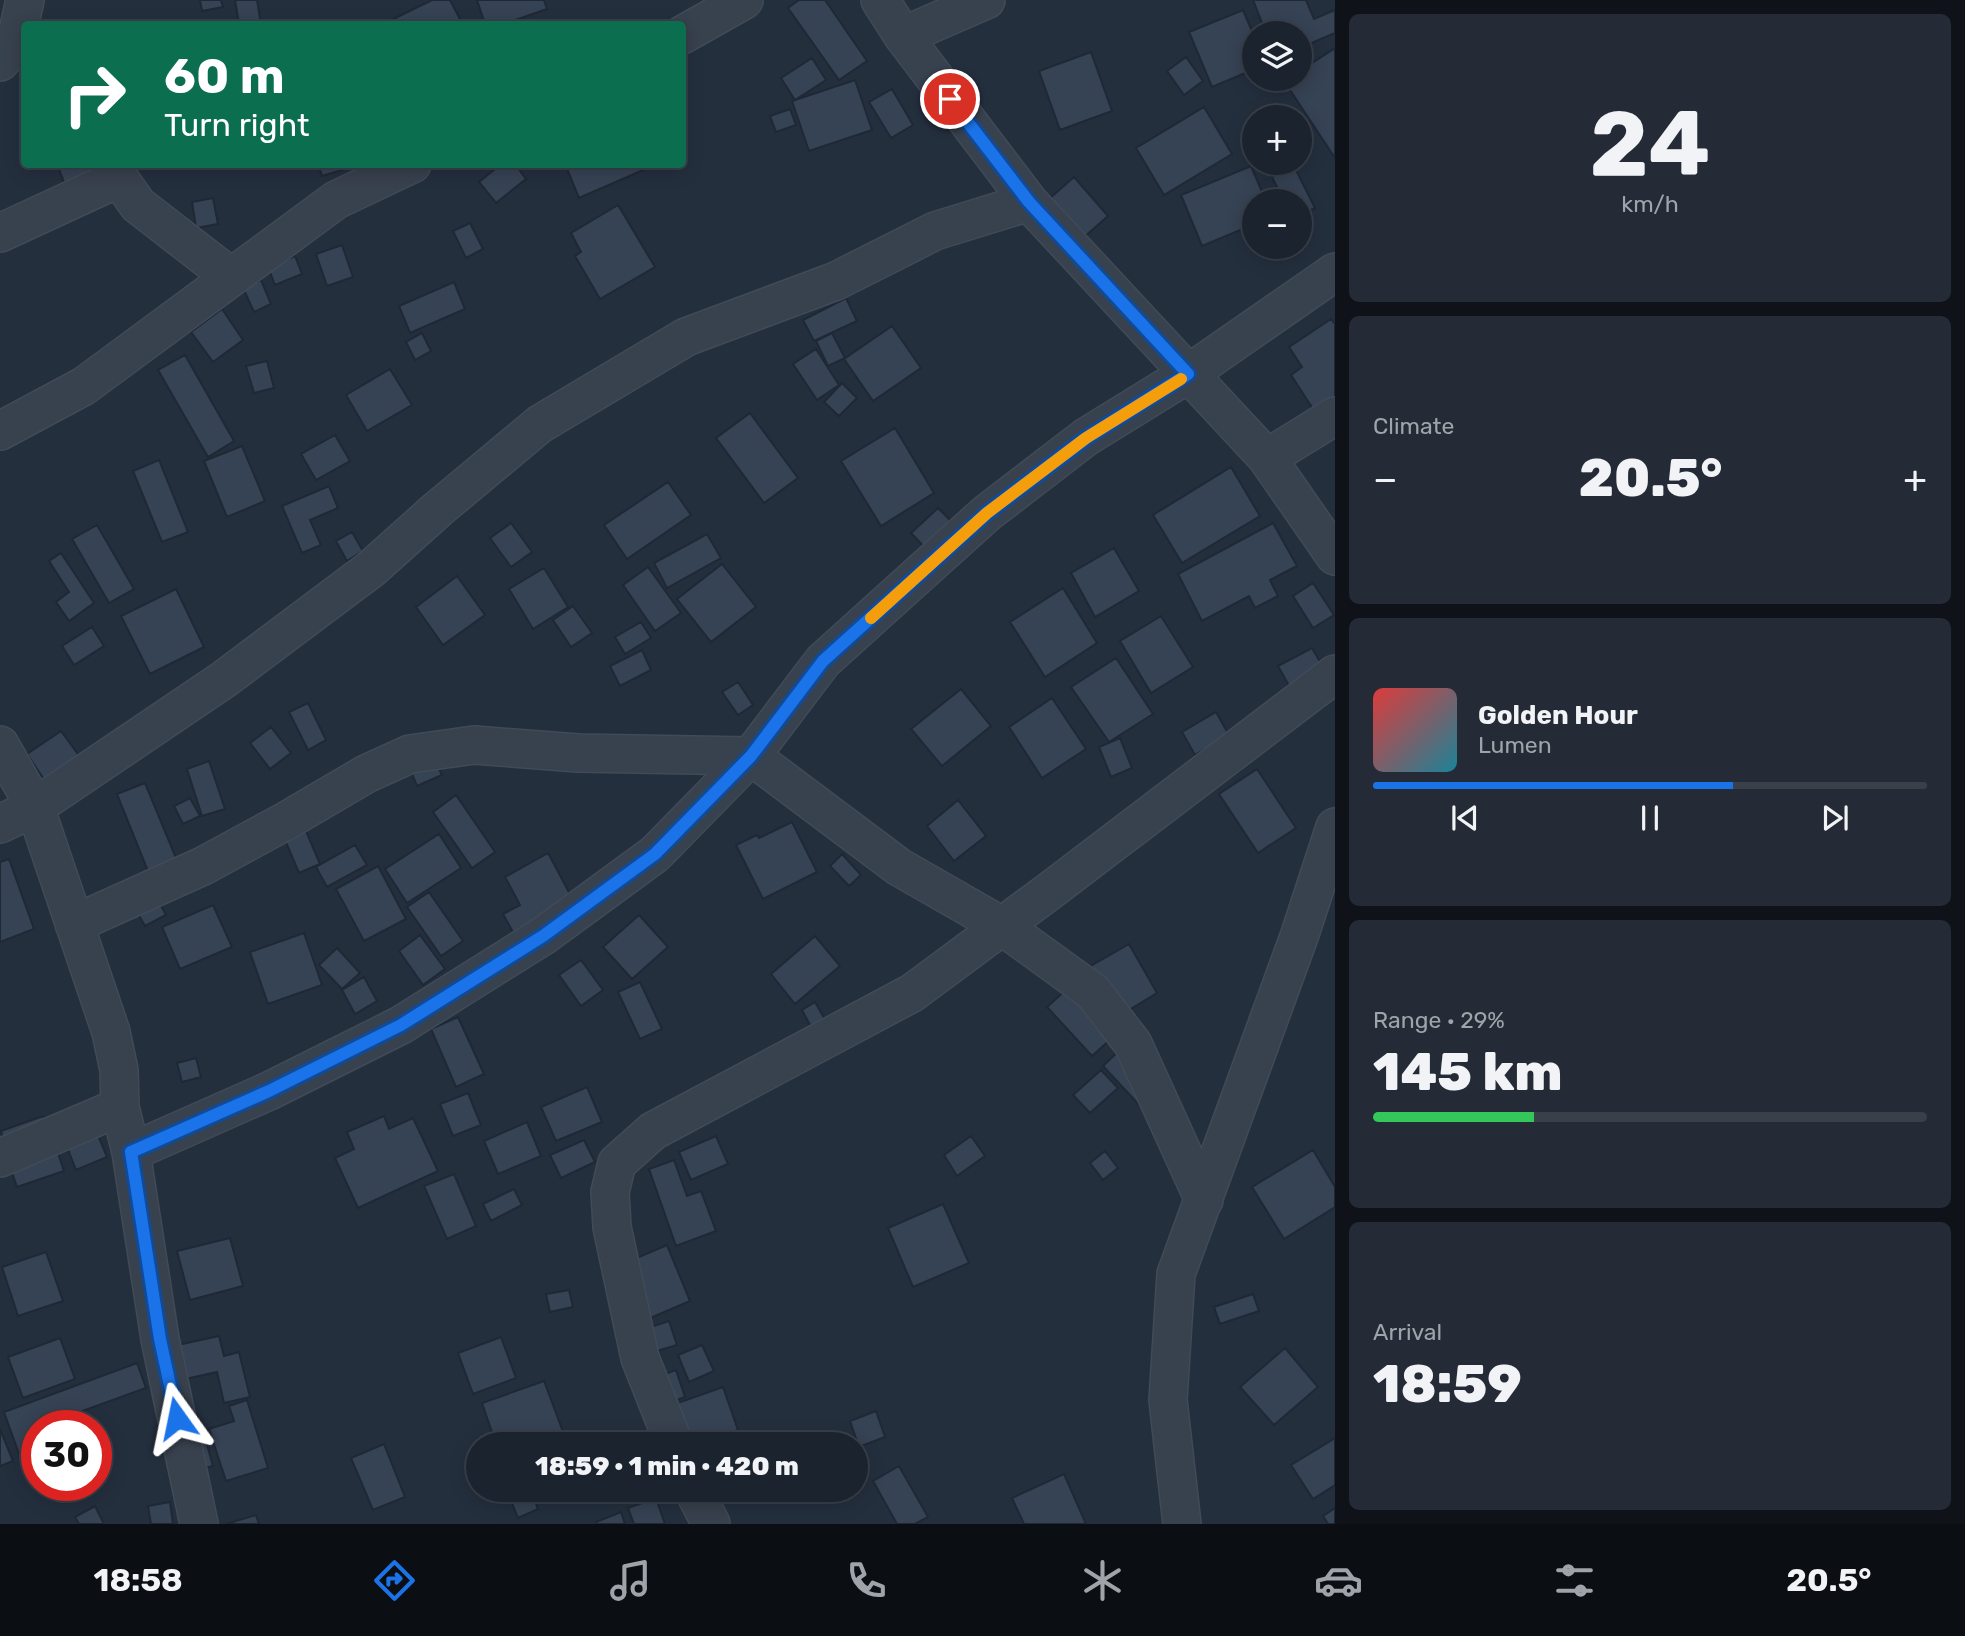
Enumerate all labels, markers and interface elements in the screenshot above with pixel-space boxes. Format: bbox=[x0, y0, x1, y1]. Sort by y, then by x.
map controls bbox=[1242, 21, 1312, 259]
button: layers bbox=[1242, 21, 1312, 91]
text: 60 m bbox=[164, 47, 285, 105]
icon: right bbox=[49, 49, 140, 140]
pin bbox=[920, 69, 980, 129]
icon: arrive bbox=[931, 80, 969, 118]
text: 24 bbox=[1590, 90, 1710, 198]
button: + bbox=[1242, 105, 1312, 175]
text: Turn right bbox=[164, 106, 309, 144]
button: − bbox=[1242, 189, 1312, 259]
text: km/h bbox=[1621, 190, 1679, 218]
text: Climate bbox=[1373, 412, 1454, 440]
text: 20.5° bbox=[1579, 447, 1722, 509]
text: − bbox=[1373, 456, 1398, 502]
text: + bbox=[1903, 456, 1927, 502]
text: Golden Hour bbox=[1478, 700, 1638, 731]
text: Lumen bbox=[1478, 731, 1552, 759]
icon: previous bbox=[1446, 799, 1484, 837]
icon: pause bbox=[1631, 799, 1669, 837]
icon: next bbox=[1816, 799, 1854, 837]
text: Range · 29% bbox=[1373, 1006, 1505, 1034]
text: 145 km bbox=[1373, 1041, 1563, 1103]
text: Arrival bbox=[1373, 1318, 1442, 1346]
text: 18:59 bbox=[1373, 1353, 1522, 1415]
position arrow bbox=[140, 1381, 214, 1455]
speed limit sign: 30 bbox=[21, 1410, 112, 1501]
text: 18:59 · 1 min · 420 m bbox=[535, 1451, 799, 1482]
icon: directions bbox=[370, 1556, 419, 1605]
icon: music bbox=[606, 1556, 655, 1605]
icon: phone bbox=[842, 1556, 891, 1605]
icon: climate bbox=[1078, 1556, 1127, 1605]
icon: car bbox=[1314, 1556, 1363, 1605]
icon: filters bbox=[1550, 1556, 1599, 1605]
text: 18:58 bbox=[94, 1561, 183, 1599]
text: 20.5° bbox=[1786, 1561, 1871, 1599]

